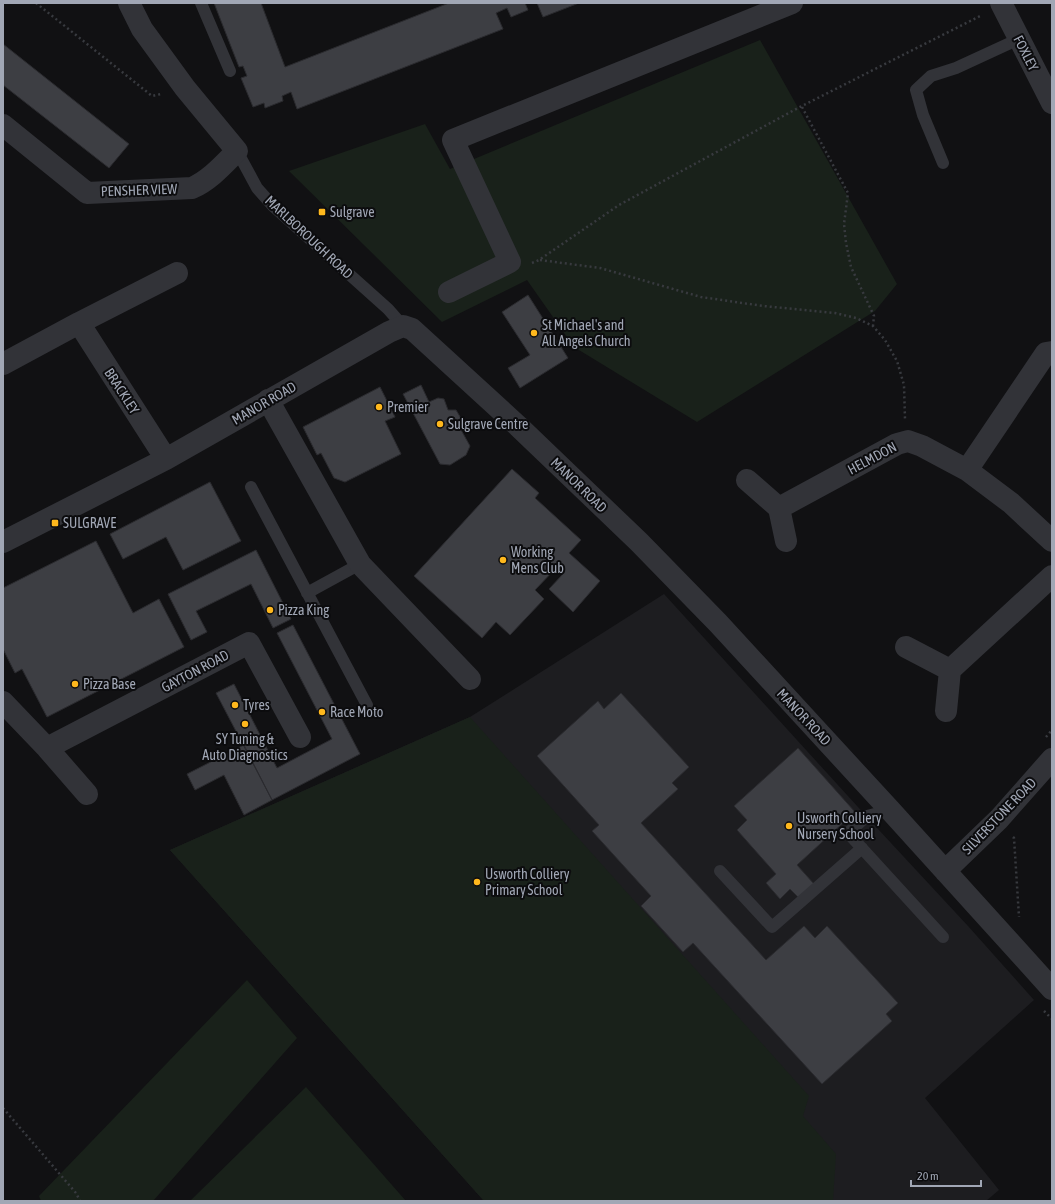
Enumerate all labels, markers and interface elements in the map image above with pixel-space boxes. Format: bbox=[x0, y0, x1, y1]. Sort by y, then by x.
street label: FOXLEY bbox=[1010, 33, 1042, 74]
street label: PENSHER VIEW bbox=[100, 181, 178, 199]
street label: MARLBOROUGH ROAD bbox=[262, 192, 356, 282]
place label: Sulgrave bbox=[330, 204, 375, 220]
marker: Sulgrave bbox=[317, 207, 327, 217]
place label: St Michael's and All Angels Church bbox=[542, 317, 630, 349]
marker: St Michael's and All Angels Church bbox=[529, 328, 539, 338]
street label: BRACKLEY bbox=[101, 365, 143, 417]
street label: MANOR ROAD bbox=[229, 378, 299, 428]
place label: Premier bbox=[387, 399, 429, 415]
marker: Premier bbox=[374, 402, 384, 412]
place label: Sulgrave Centre bbox=[448, 416, 528, 432]
marker: Sulgrave Centre bbox=[435, 419, 445, 429]
street label: HELMDON bbox=[845, 438, 899, 478]
street label: MANOR ROAD bbox=[548, 454, 610, 516]
place label: SULGRAVE bbox=[63, 515, 116, 531]
marker: SULGRAVE bbox=[50, 518, 60, 528]
place label: Working Mens Club bbox=[511, 544, 564, 576]
marker: Working Mens Club bbox=[498, 555, 508, 565]
place label: Pizza King bbox=[278, 602, 329, 618]
marker: Pizza King bbox=[265, 605, 275, 615]
street label: GAYTON ROAD bbox=[159, 647, 231, 695]
place label: Pizza Base bbox=[83, 676, 136, 692]
marker: Pizza Base bbox=[70, 679, 80, 689]
street label: MANOR ROAD bbox=[774, 685, 834, 749]
place label: Tyres bbox=[243, 697, 270, 713]
marker: Tyres bbox=[230, 700, 240, 710]
place label: Race Moto bbox=[330, 704, 383, 720]
marker: Race Moto bbox=[317, 707, 327, 717]
marker: SY Tuning & Auto Diagnostics bbox=[240, 719, 250, 729]
place label: SY Tuning & Auto Diagnostics bbox=[202, 731, 288, 763]
street label: SILVERSTONE ROAD bbox=[959, 774, 1039, 857]
place label: Usworth Colliery Nursery School bbox=[797, 810, 882, 842]
marker: Usworth Colliery Nursery School bbox=[784, 821, 794, 831]
place label: Usworth Colliery Primary School bbox=[485, 866, 570, 898]
marker: Usworth Colliery Primary School bbox=[472, 877, 482, 887]
scale bar bbox=[911, 1162, 981, 1188]
text: 20 m bbox=[917, 1169, 939, 1183]

